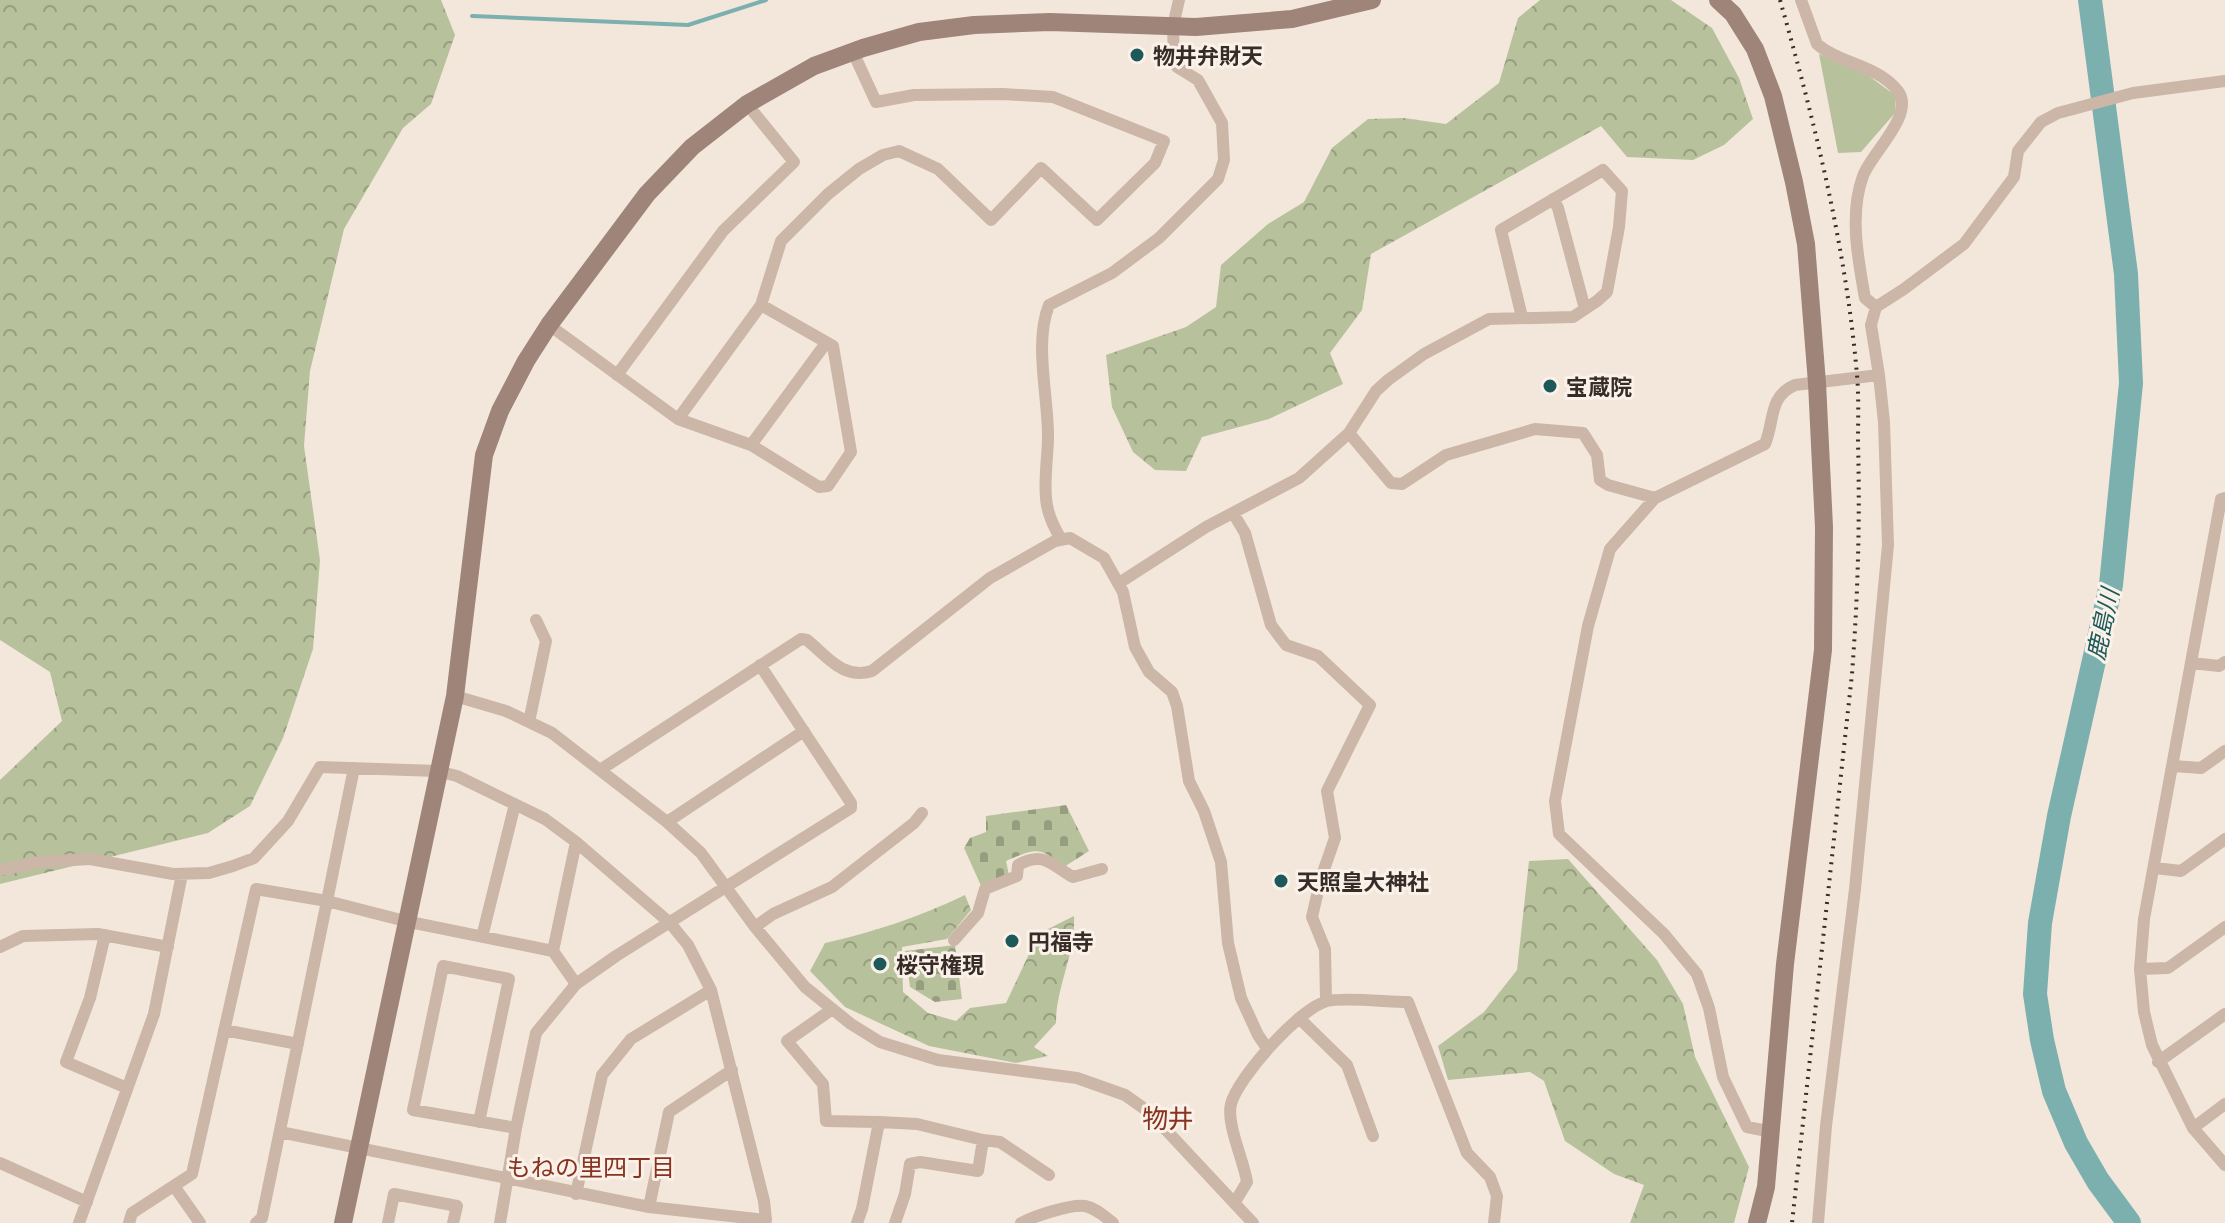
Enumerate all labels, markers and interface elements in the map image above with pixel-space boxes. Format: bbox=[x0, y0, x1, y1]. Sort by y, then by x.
place label: 物井弁財天 bbox=[1153, 40, 1263, 70]
marker: 物井弁財天 bbox=[1128, 46, 1146, 64]
place label: 宝蔵院 bbox=[1566, 371, 1632, 401]
marker: 宝蔵院 bbox=[1541, 377, 1559, 395]
water label: 鹿島川 bbox=[2078, 582, 2126, 663]
place label: 天照皇大神社 bbox=[1297, 866, 1429, 896]
marker: 天照皇大神社 bbox=[1272, 872, 1290, 890]
place label: 円福寺 bbox=[1028, 926, 1094, 956]
marker: 円福寺 bbox=[1003, 932, 1021, 950]
place label: 桜守権現 bbox=[896, 949, 984, 979]
marker: 桜守権現 bbox=[871, 955, 889, 973]
district label: 物井 bbox=[1142, 1100, 1194, 1136]
district label: もねの里四丁目 bbox=[507, 1150, 675, 1183]

